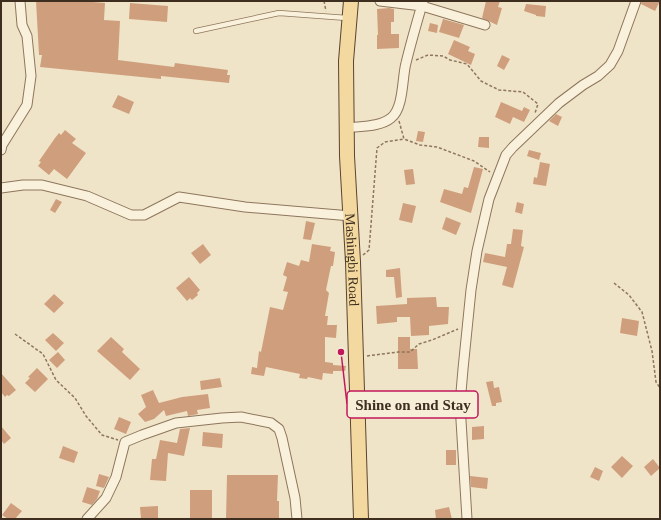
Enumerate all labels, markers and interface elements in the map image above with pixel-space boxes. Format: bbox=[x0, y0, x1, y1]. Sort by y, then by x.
street label: Mashingbi Road bbox=[342, 213, 361, 306]
callout: Shine on and Stay bbox=[347, 391, 478, 418]
text: Shine on and Stay bbox=[355, 397, 471, 413]

